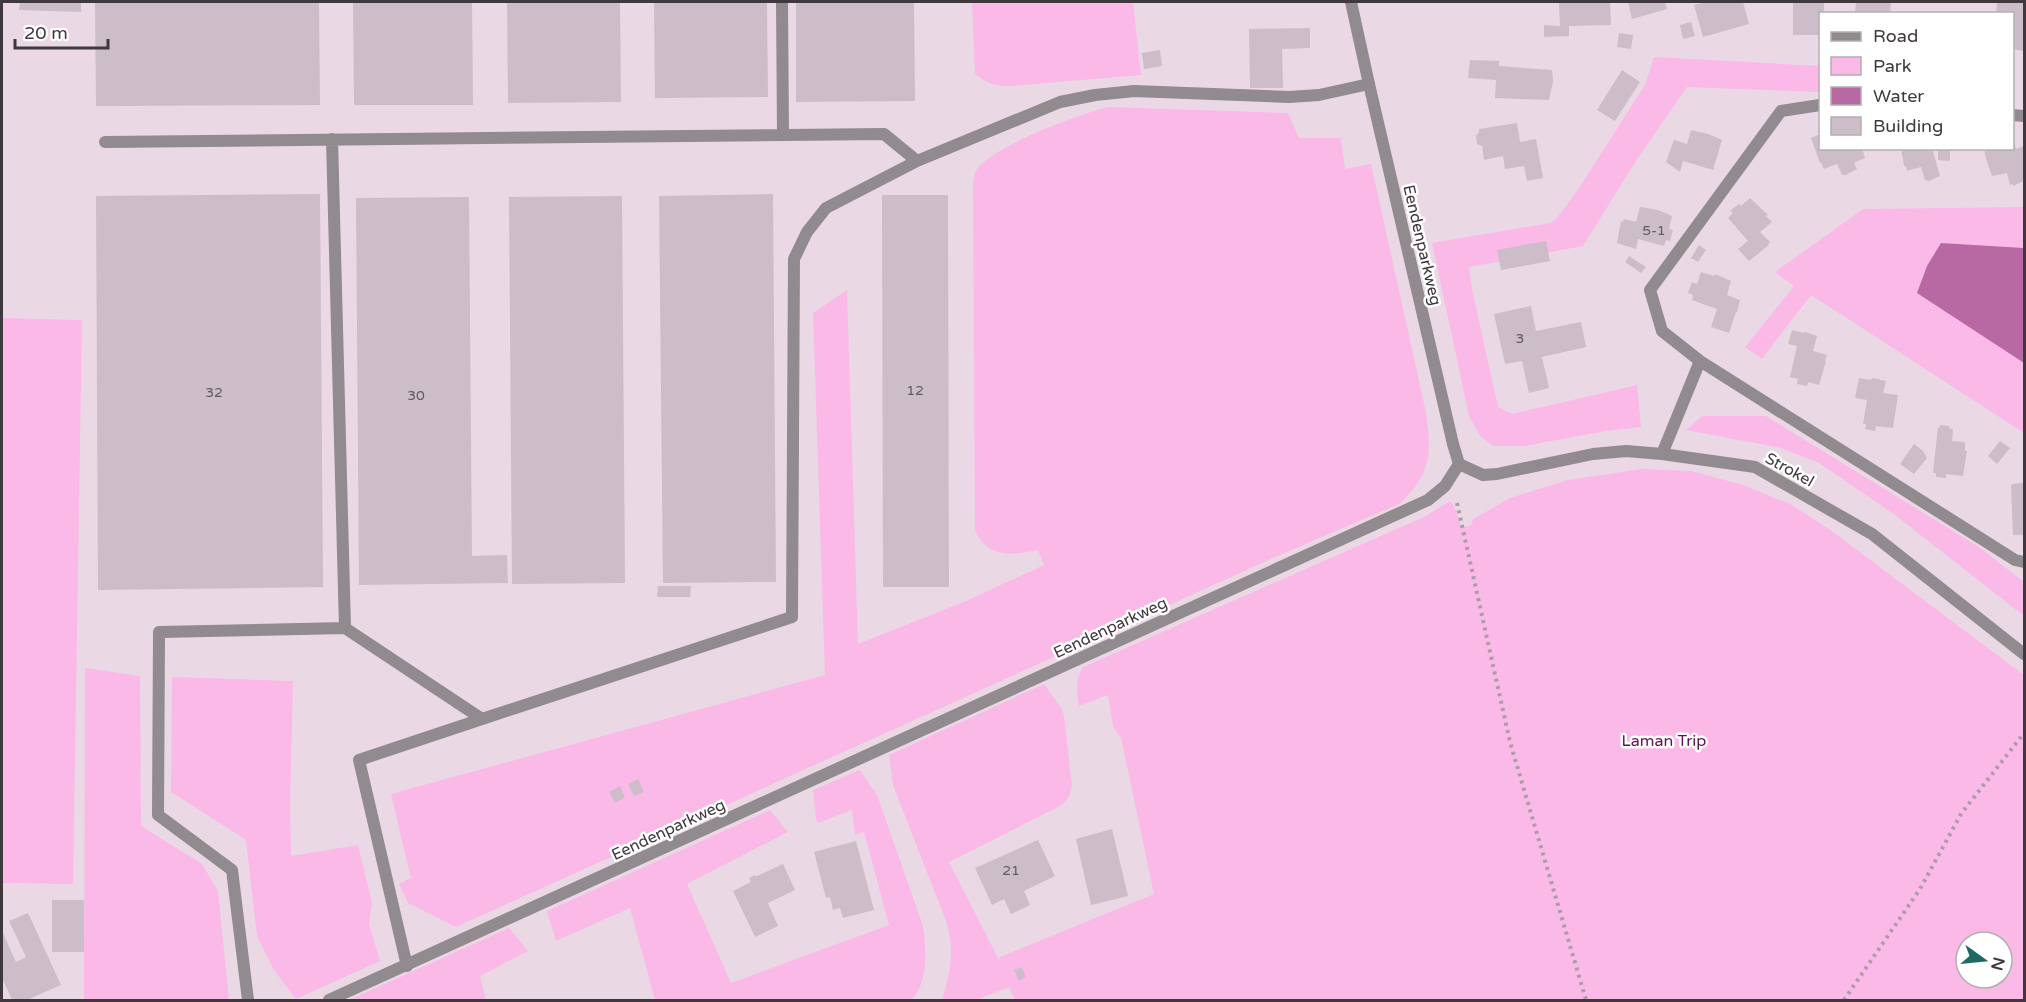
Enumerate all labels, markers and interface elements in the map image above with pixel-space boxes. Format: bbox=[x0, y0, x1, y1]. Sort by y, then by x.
scale bar bbox=[15, 12, 108, 50]
legend bbox=[1819, 12, 2014, 150]
text: 20 m bbox=[24, 22, 68, 44]
text: Road bbox=[1873, 25, 1918, 47]
text: Park bbox=[1873, 55, 1912, 77]
text: Water bbox=[1873, 85, 1924, 107]
text: Building bbox=[1873, 115, 1943, 137]
street label: Eendenparkweg bbox=[1398, 183, 1446, 308]
house number: 5-1 bbox=[1642, 222, 1666, 239]
house number: 3 bbox=[1516, 330, 1524, 347]
house number: 12 bbox=[906, 382, 924, 399]
house number: 32 bbox=[205, 384, 223, 401]
house number: 30 bbox=[407, 387, 425, 404]
street label: Strokel bbox=[1762, 448, 1817, 491]
street label: Eendenparkweg bbox=[1050, 593, 1171, 663]
park label: Laman Trip bbox=[1622, 731, 1706, 751]
street label: Eendenparkweg bbox=[608, 795, 729, 865]
house number: 21 bbox=[1002, 862, 1020, 879]
north arrow bbox=[1954, 930, 2014, 990]
text: N bbox=[1986, 955, 2009, 972]

